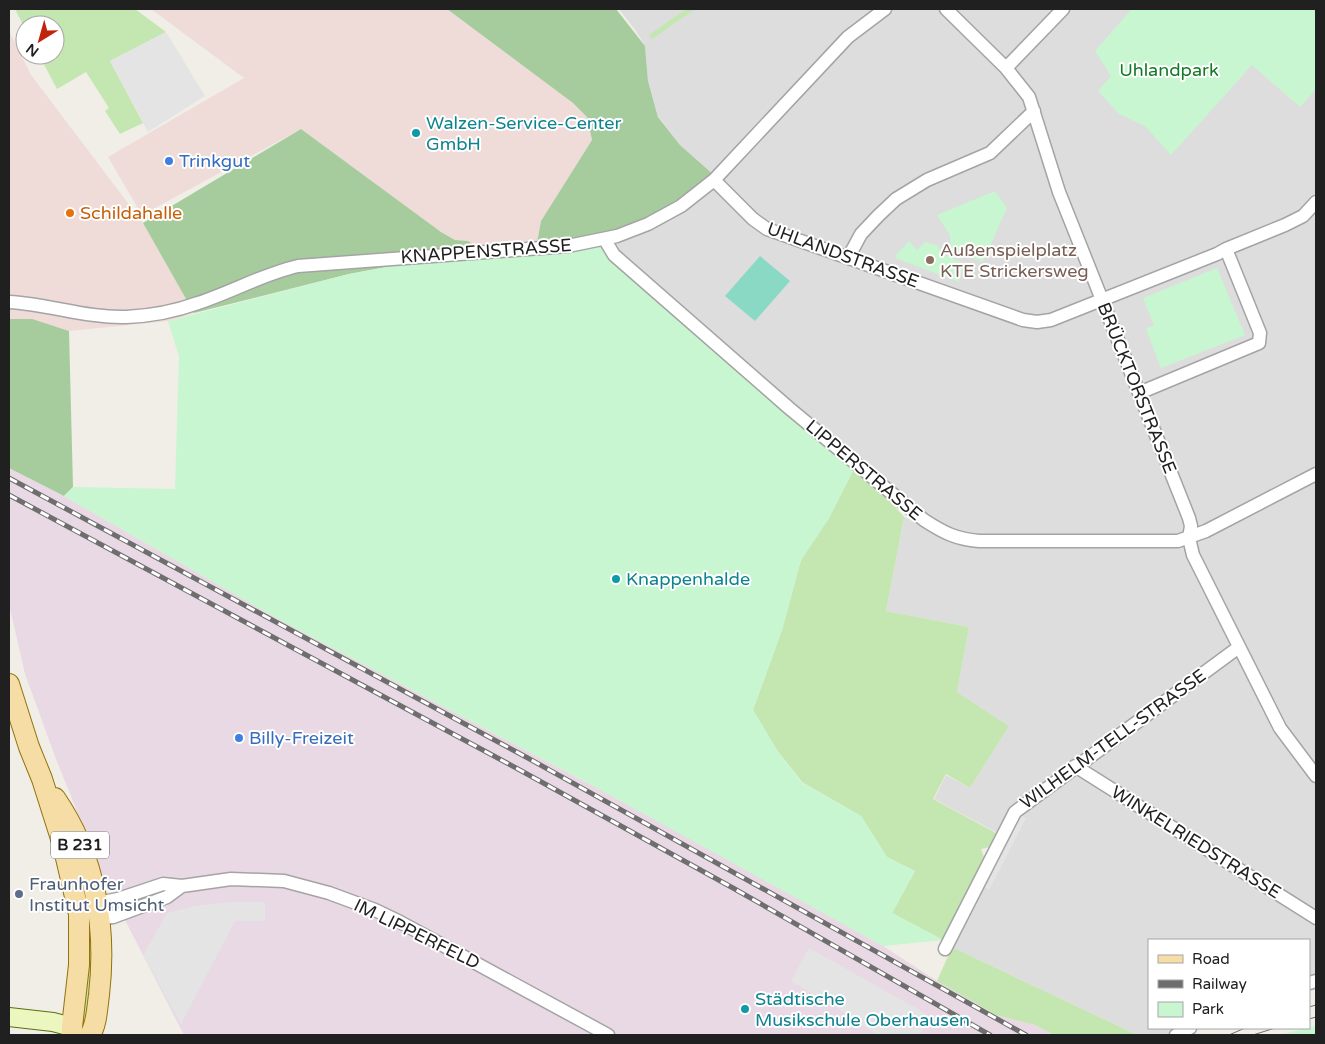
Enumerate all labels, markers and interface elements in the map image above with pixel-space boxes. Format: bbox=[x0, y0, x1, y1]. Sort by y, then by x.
north arrow bbox=[15, 15, 65, 65]
text: N bbox=[23, 40, 42, 60]
park label: Uhlandpark bbox=[1119, 59, 1219, 81]
place label: Walzen-Service-Center GmbH bbox=[426, 112, 622, 155]
marker: Walzen-Service-Center GmbH bbox=[410, 127, 422, 139]
place label: Trinkgut bbox=[179, 150, 250, 172]
marker: Trinkgut bbox=[163, 155, 175, 167]
place label: Schildahalle bbox=[80, 202, 182, 224]
marker: Schildahalle bbox=[64, 207, 76, 219]
street label: UHLANDSTRASSE bbox=[764, 217, 922, 293]
street label: KNAPPENSTRASSE bbox=[400, 234, 572, 268]
place label: Außenspielplatz KTE Strickersweg bbox=[940, 239, 1089, 282]
marker: Außenspielplatz KTE Strickersweg bbox=[924, 254, 936, 266]
street label: BRÜCKTORSTRASSE bbox=[1093, 299, 1181, 477]
street label: LIPPERSTRASSE bbox=[801, 415, 927, 525]
place label: Knappenhalde bbox=[626, 568, 750, 590]
marker: Knappenhalde bbox=[610, 573, 622, 585]
street label: WILHELM-TELL-STRASSE bbox=[1016, 664, 1210, 814]
place label: Billy-Freizeit bbox=[249, 727, 354, 749]
marker: Billy-Freizeit bbox=[233, 732, 245, 744]
street label: WINKELRIEDSTRASSE bbox=[1107, 781, 1285, 903]
road number: B 231 bbox=[51, 832, 109, 858]
place label: Fraunhofer Institut Umsicht bbox=[29, 873, 165, 916]
marker: Fraunhofer Institut Umsicht bbox=[13, 888, 25, 900]
street label: IM LIPPERFELD bbox=[350, 894, 484, 974]
legend bbox=[1148, 939, 1310, 1029]
text: Road bbox=[1192, 950, 1230, 968]
text: Railway bbox=[1192, 975, 1247, 993]
place label: Städtische Musikschule Oberhausen bbox=[755, 988, 970, 1031]
text: Park bbox=[1192, 1000, 1224, 1018]
marker: Städtische Musikschule Oberhausen bbox=[739, 1003, 751, 1015]

